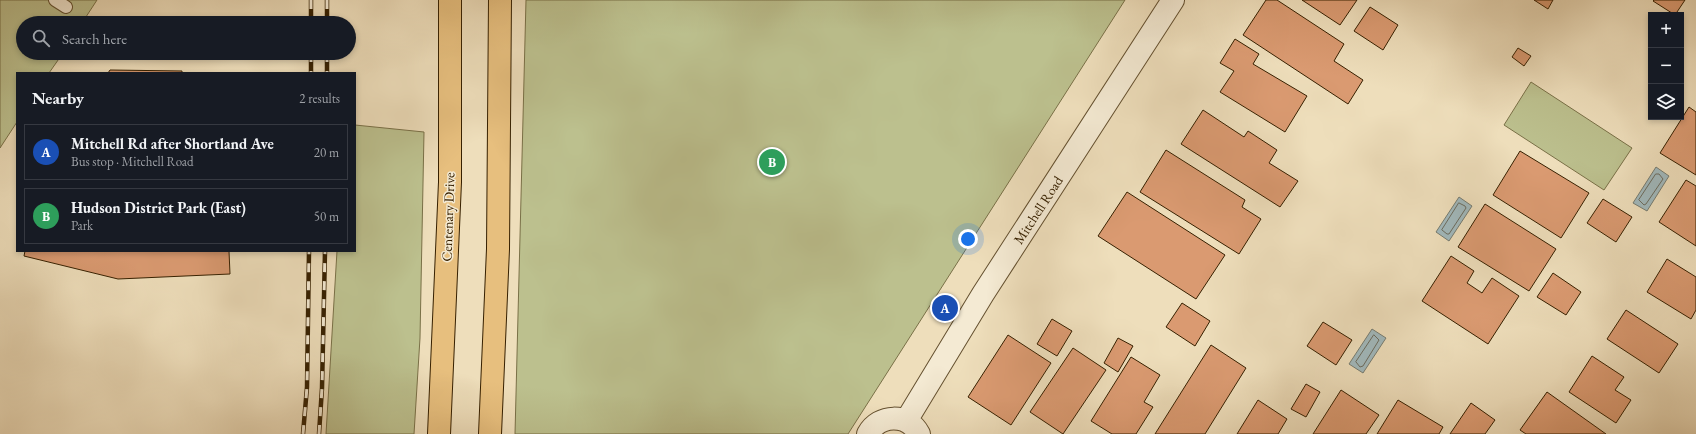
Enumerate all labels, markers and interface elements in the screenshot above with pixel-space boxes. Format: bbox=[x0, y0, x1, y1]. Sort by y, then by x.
map controls bbox=[1648, 12, 1684, 120]
button: + bbox=[1648, 12, 1684, 48]
search box bbox=[16, 16, 356, 60]
icon: search bbox=[30, 27, 52, 49]
text: Search here bbox=[62, 29, 127, 48]
button: − bbox=[1648, 48, 1684, 84]
button: layers bbox=[1648, 84, 1684, 120]
text: Nearby bbox=[32, 87, 84, 109]
text: 2 results bbox=[299, 90, 340, 107]
text: Mitchell Rd after Shortland Ave bbox=[71, 134, 274, 153]
text: A bbox=[41, 144, 51, 161]
text: 20 m bbox=[314, 144, 339, 161]
pin: B bbox=[759, 147, 785, 177]
text: Bus stop · Mitchell Road bbox=[71, 153, 194, 170]
street label: Centenary Drive bbox=[437, 172, 459, 262]
street label: Mitchell Road bbox=[1009, 172, 1067, 247]
text: Hudson District Park (East) bbox=[71, 198, 246, 217]
text: B bbox=[42, 208, 50, 225]
text: 50 m bbox=[314, 208, 339, 225]
text: Park bbox=[71, 217, 93, 234]
your location bbox=[958, 229, 978, 249]
pin: A bbox=[932, 293, 958, 323]

